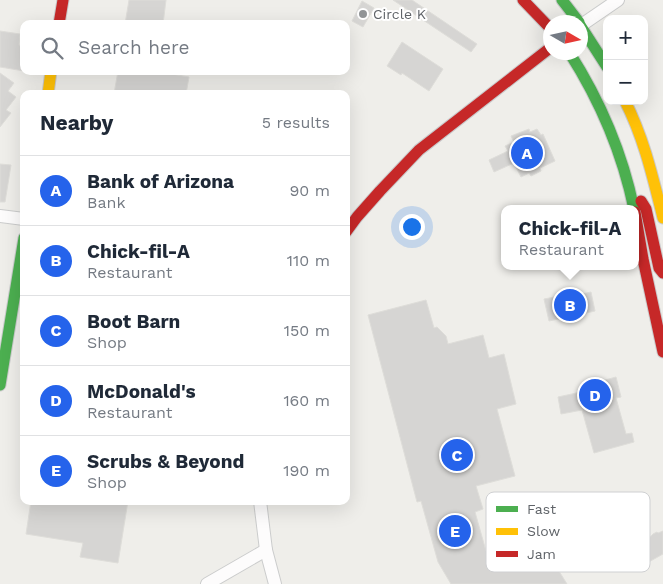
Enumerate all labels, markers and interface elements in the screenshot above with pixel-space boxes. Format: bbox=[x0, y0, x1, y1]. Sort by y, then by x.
place label: Circle K bbox=[373, 6, 426, 22]
marker: Circle K bbox=[357, 8, 369, 20]
north arrow bbox=[543, 15, 588, 60]
map controls bbox=[603, 15, 648, 105]
button: + bbox=[603, 15, 648, 60]
search box bbox=[20, 20, 350, 75]
icon: search bbox=[38, 34, 66, 62]
text: Search here bbox=[78, 36, 189, 59]
button: − bbox=[603, 60, 648, 105]
text: Nearby bbox=[40, 110, 113, 135]
text: 5 results bbox=[262, 113, 330, 132]
pin: A bbox=[511, 134, 543, 172]
text: Bank of Arizona bbox=[87, 170, 234, 193]
text: A bbox=[51, 181, 61, 200]
text: 90 m bbox=[289, 181, 330, 200]
text: Bank bbox=[87, 193, 125, 212]
popup bbox=[501, 205, 639, 270]
your location bbox=[399, 214, 425, 240]
text: Chick-fil-A bbox=[519, 217, 621, 240]
text: Chick-fil-A bbox=[87, 240, 190, 263]
text: Restaurant bbox=[519, 240, 604, 259]
text: B bbox=[51, 251, 61, 270]
text: 110 m bbox=[287, 251, 330, 270]
text: Restaurant bbox=[87, 263, 173, 282]
pin: B bbox=[554, 286, 586, 324]
text: Boot Barn bbox=[87, 310, 180, 333]
text: C bbox=[51, 321, 61, 340]
text: 150 m bbox=[284, 321, 330, 340]
text: Shop bbox=[87, 333, 127, 352]
pin: D bbox=[579, 376, 611, 414]
text: McDonald's bbox=[87, 380, 196, 403]
text: D bbox=[50, 391, 62, 410]
text: 160 m bbox=[283, 391, 330, 410]
text: Restaurant bbox=[87, 403, 173, 422]
pin: C bbox=[441, 436, 473, 474]
text: Scrubs & Beyond bbox=[87, 450, 244, 473]
text: E bbox=[51, 461, 61, 480]
text: 190 m bbox=[283, 461, 330, 480]
text: Shop bbox=[87, 473, 127, 492]
legend bbox=[486, 492, 650, 572]
text: Fast bbox=[527, 501, 556, 517]
pin: E bbox=[439, 512, 471, 550]
text: Slow bbox=[527, 523, 560, 539]
text: Jam bbox=[527, 546, 556, 562]

